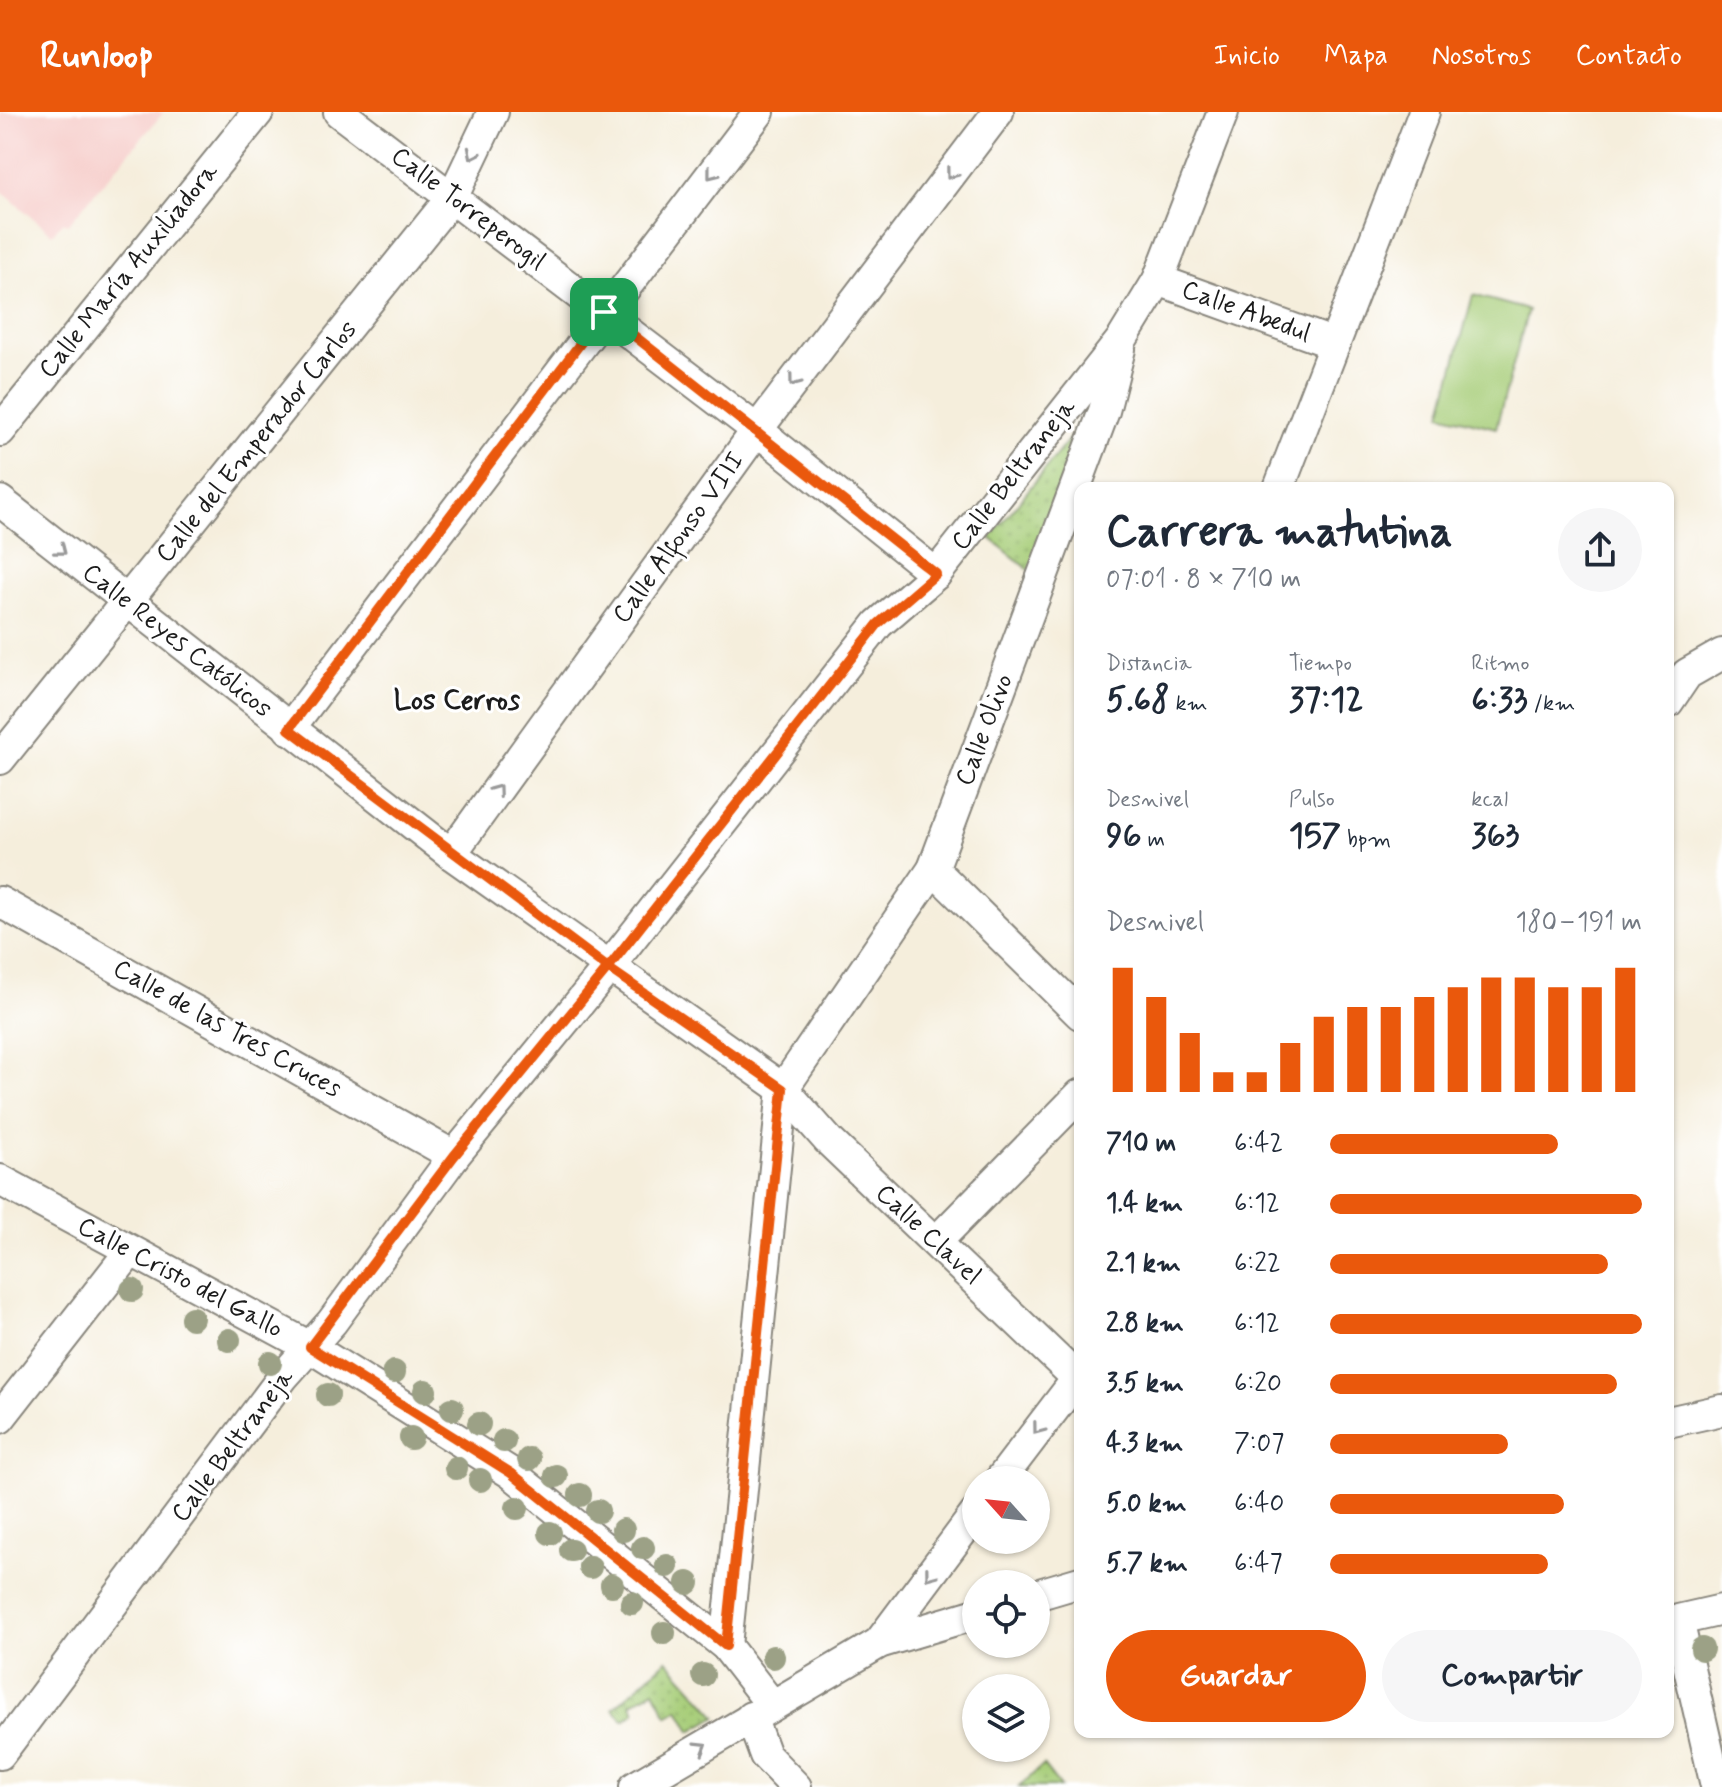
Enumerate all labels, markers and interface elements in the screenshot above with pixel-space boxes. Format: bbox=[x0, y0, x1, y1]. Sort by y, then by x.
text: Runloop bbox=[40, 32, 154, 81]
text: Inicio bbox=[1213, 38, 1280, 75]
text: Mapa bbox=[1324, 38, 1388, 75]
text: Nosotros bbox=[1432, 38, 1531, 75]
text: Contacto bbox=[1575, 38, 1682, 75]
street label: Calle Torreperogil bbox=[384, 140, 552, 278]
one-way arrow bbox=[467, 146, 483, 160]
street label: Calle María Auxiliadora bbox=[32, 156, 227, 386]
one-way arrow bbox=[707, 165, 721, 180]
one-way arrow bbox=[946, 165, 960, 180]
street label: Calle Abedul bbox=[1177, 273, 1315, 351]
pin bbox=[570, 278, 638, 346]
icon: arrive bbox=[582, 290, 626, 334]
street label: Calle del Emperador Carlos bbox=[149, 314, 365, 570]
one-way arrow bbox=[789, 372, 803, 387]
street label: Calle Beltraneja bbox=[944, 392, 1084, 558]
street label: Calle Alfonso VIII bbox=[605, 445, 754, 632]
text: Carrera matutina bbox=[1106, 504, 1452, 562]
button: share bbox=[1558, 508, 1642, 592]
one-way arrow bbox=[52, 540, 67, 554]
street label: Calle Reyes Católicos bbox=[75, 556, 279, 726]
text: 07:01 · 8 × 710 m bbox=[1106, 563, 1301, 597]
text: Distancia bbox=[1106, 650, 1192, 678]
text: Tiempo bbox=[1289, 650, 1352, 678]
text: Ritmo bbox=[1471, 650, 1529, 678]
street label: Calle Olivo bbox=[948, 669, 1022, 791]
text: 5.68 bbox=[1106, 678, 1170, 723]
text: 37:12 bbox=[1289, 678, 1363, 723]
text: 6:33 bbox=[1471, 678, 1528, 723]
district label: Los Cerros bbox=[394, 683, 521, 720]
text: km bbox=[1170, 690, 1208, 718]
text: /km bbox=[1528, 690, 1575, 718]
one-way arrow bbox=[487, 785, 502, 799]
text: Desnivel bbox=[1106, 786, 1189, 814]
text: Pulso bbox=[1289, 786, 1335, 814]
text: kcal bbox=[1471, 786, 1508, 814]
text: 96 bbox=[1106, 814, 1142, 859]
text: 157 bbox=[1289, 814, 1341, 859]
text: 363 bbox=[1471, 814, 1519, 859]
text: m bbox=[1142, 826, 1165, 854]
text: bpm bbox=[1341, 826, 1391, 854]
text: Desnivel bbox=[1106, 906, 1204, 940]
text: 180–191 m bbox=[1516, 906, 1642, 940]
street label: Calle de las Tres Cruces bbox=[107, 952, 347, 1106]
text: 710 m bbox=[1106, 1127, 1176, 1161]
text: 6:42 bbox=[1234, 1127, 1283, 1161]
street label: Calle Clavel bbox=[868, 1177, 988, 1293]
text: 1.4 km bbox=[1106, 1187, 1183, 1221]
text: 6:12 bbox=[1234, 1187, 1280, 1221]
street label: Calle Cristo del Gallo bbox=[71, 1209, 289, 1347]
text: 2.1 km bbox=[1106, 1247, 1181, 1281]
text: 6:22 bbox=[1234, 1247, 1281, 1281]
text: 2.8 km bbox=[1106, 1307, 1184, 1341]
text: 6:12 bbox=[1234, 1307, 1280, 1341]
street label: Calle Beltraneja bbox=[164, 1362, 302, 1530]
text: 3.5 km bbox=[1106, 1367, 1184, 1401]
text: 6:20 bbox=[1234, 1367, 1282, 1401]
one-way arrow bbox=[1034, 1420, 1048, 1434]
text: 4.3 km bbox=[1106, 1427, 1183, 1461]
text: 7:07 bbox=[1234, 1427, 1284, 1461]
north arrow bbox=[962, 1466, 1050, 1554]
map controls bbox=[962, 1466, 1050, 1762]
text: 5.0 km bbox=[1106, 1487, 1187, 1521]
text: 6:40 bbox=[1234, 1487, 1284, 1521]
text: 5.7 km bbox=[1106, 1547, 1188, 1581]
text: 6:47 bbox=[1234, 1547, 1282, 1581]
one-way arrow bbox=[925, 1567, 939, 1581]
button: locate bbox=[962, 1570, 1050, 1658]
button: Guardar bbox=[1106, 1630, 1366, 1722]
button: Compartir bbox=[1382, 1630, 1642, 1722]
button: layers bbox=[962, 1674, 1050, 1762]
one-way arrow bbox=[693, 1741, 708, 1756]

